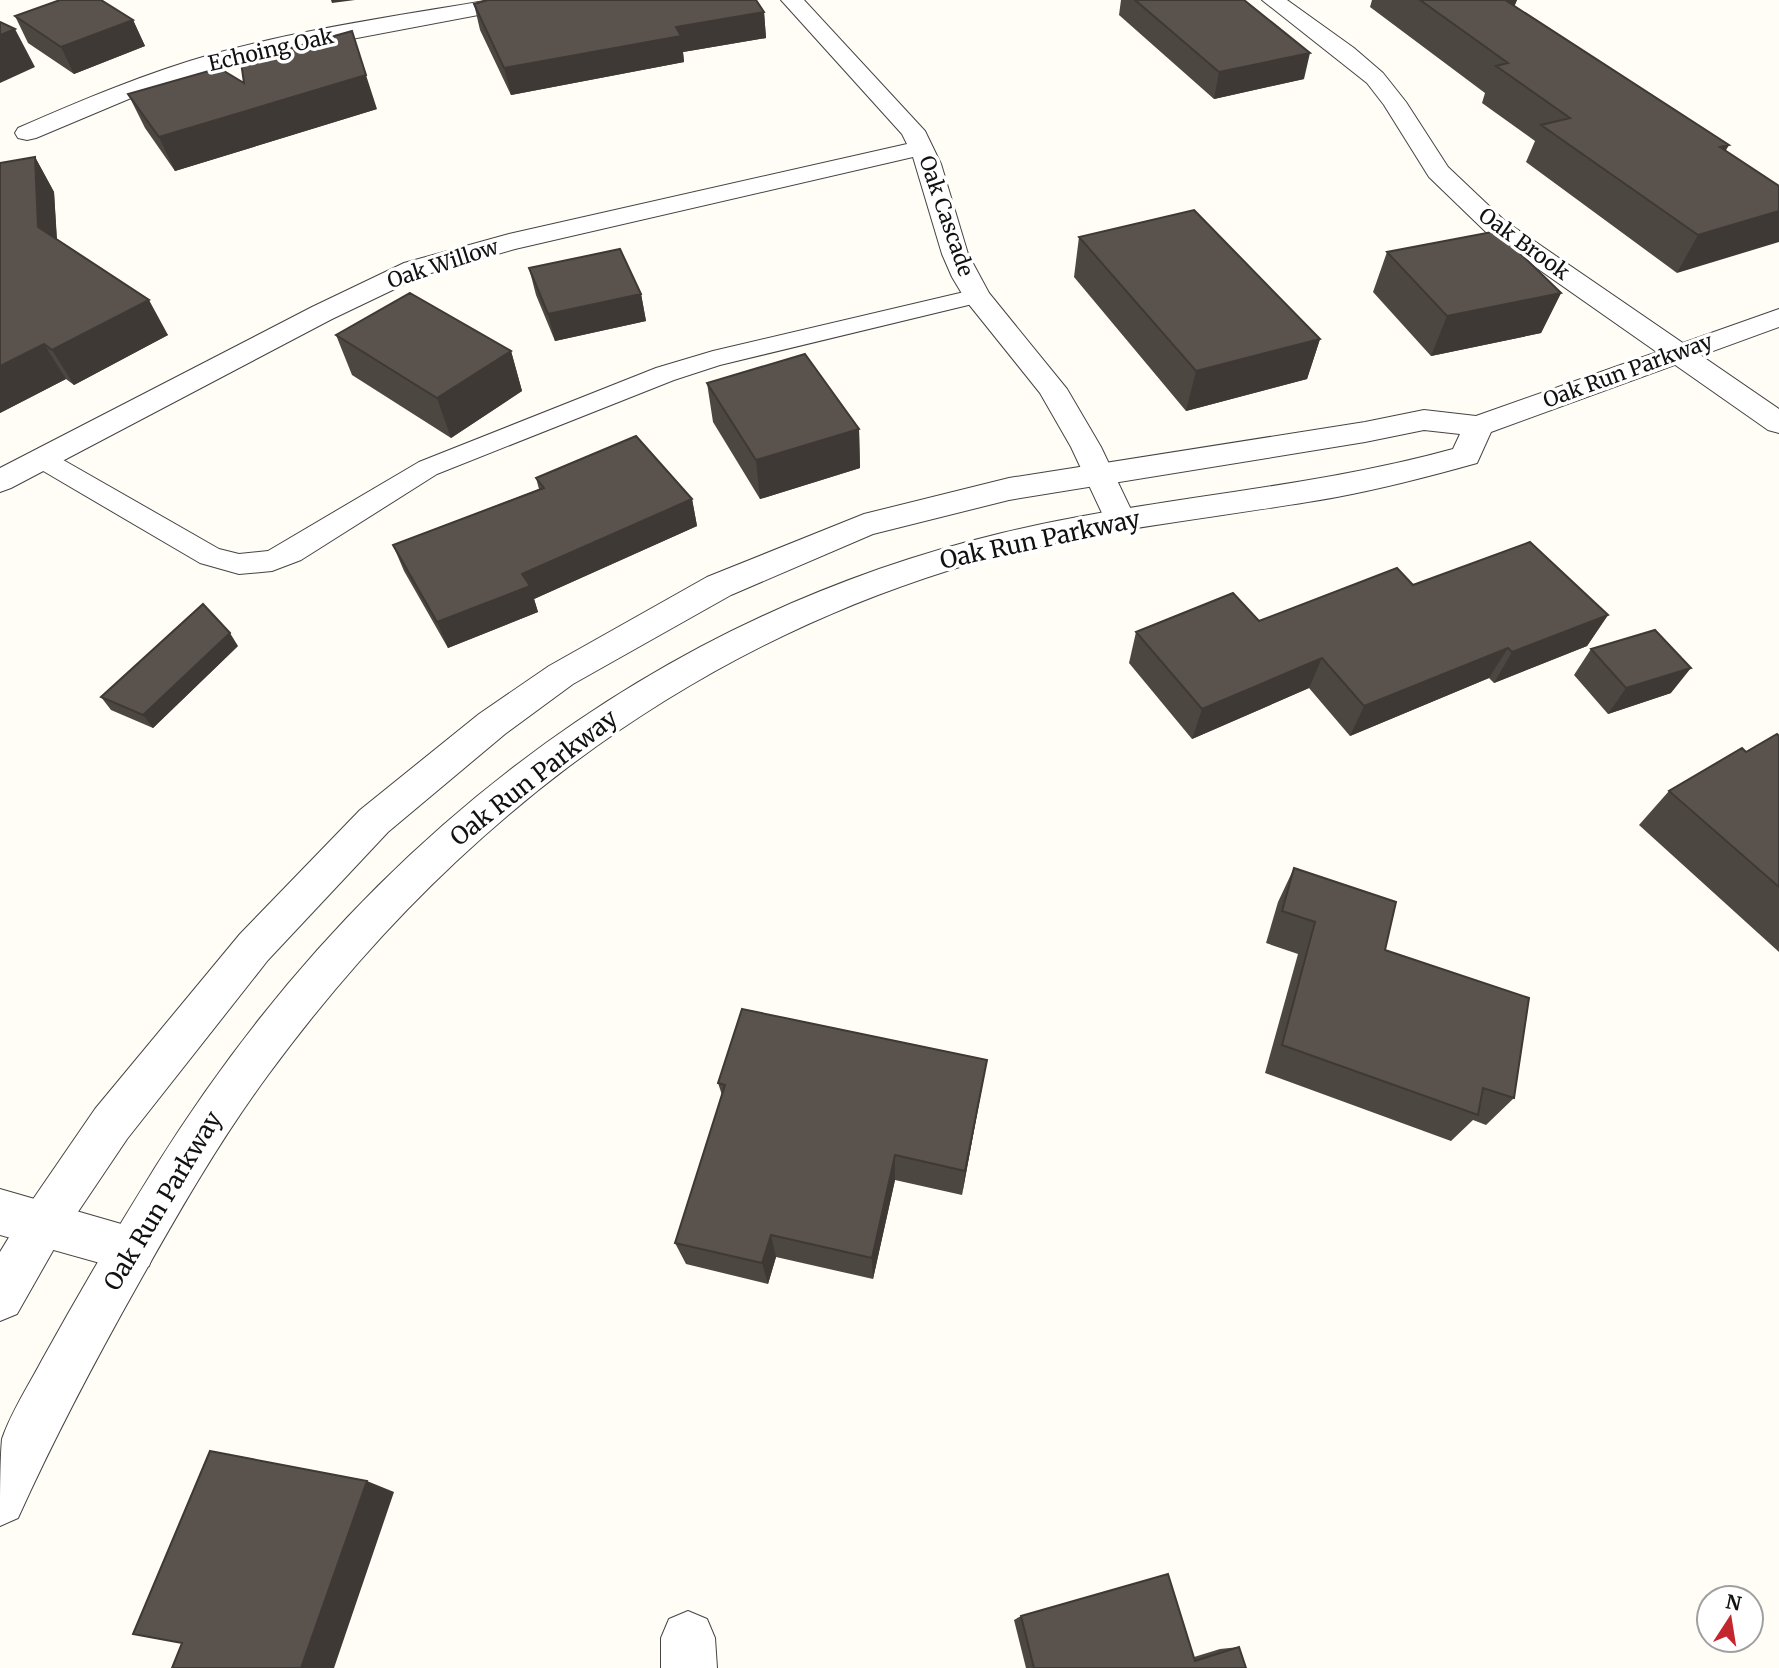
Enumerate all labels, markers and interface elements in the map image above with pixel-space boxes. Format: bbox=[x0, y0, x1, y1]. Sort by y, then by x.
street label: Echoing Oak bbox=[206, 22, 337, 77]
street label: Oak Cascade bbox=[913, 152, 980, 280]
street label: Oak Brook bbox=[1474, 202, 1576, 286]
street label: Oak Willow bbox=[384, 233, 502, 294]
street label: Oak Run Parkway bbox=[1539, 327, 1717, 414]
street label: Oak Run Parkway bbox=[937, 503, 1143, 576]
street label: Oak Run Parkway bbox=[444, 703, 624, 853]
street label: Oak Run Parkway bbox=[97, 1105, 228, 1296]
north arrow bbox=[1695, 1584, 1765, 1654]
text: N bbox=[1724, 1589, 1743, 1616]

